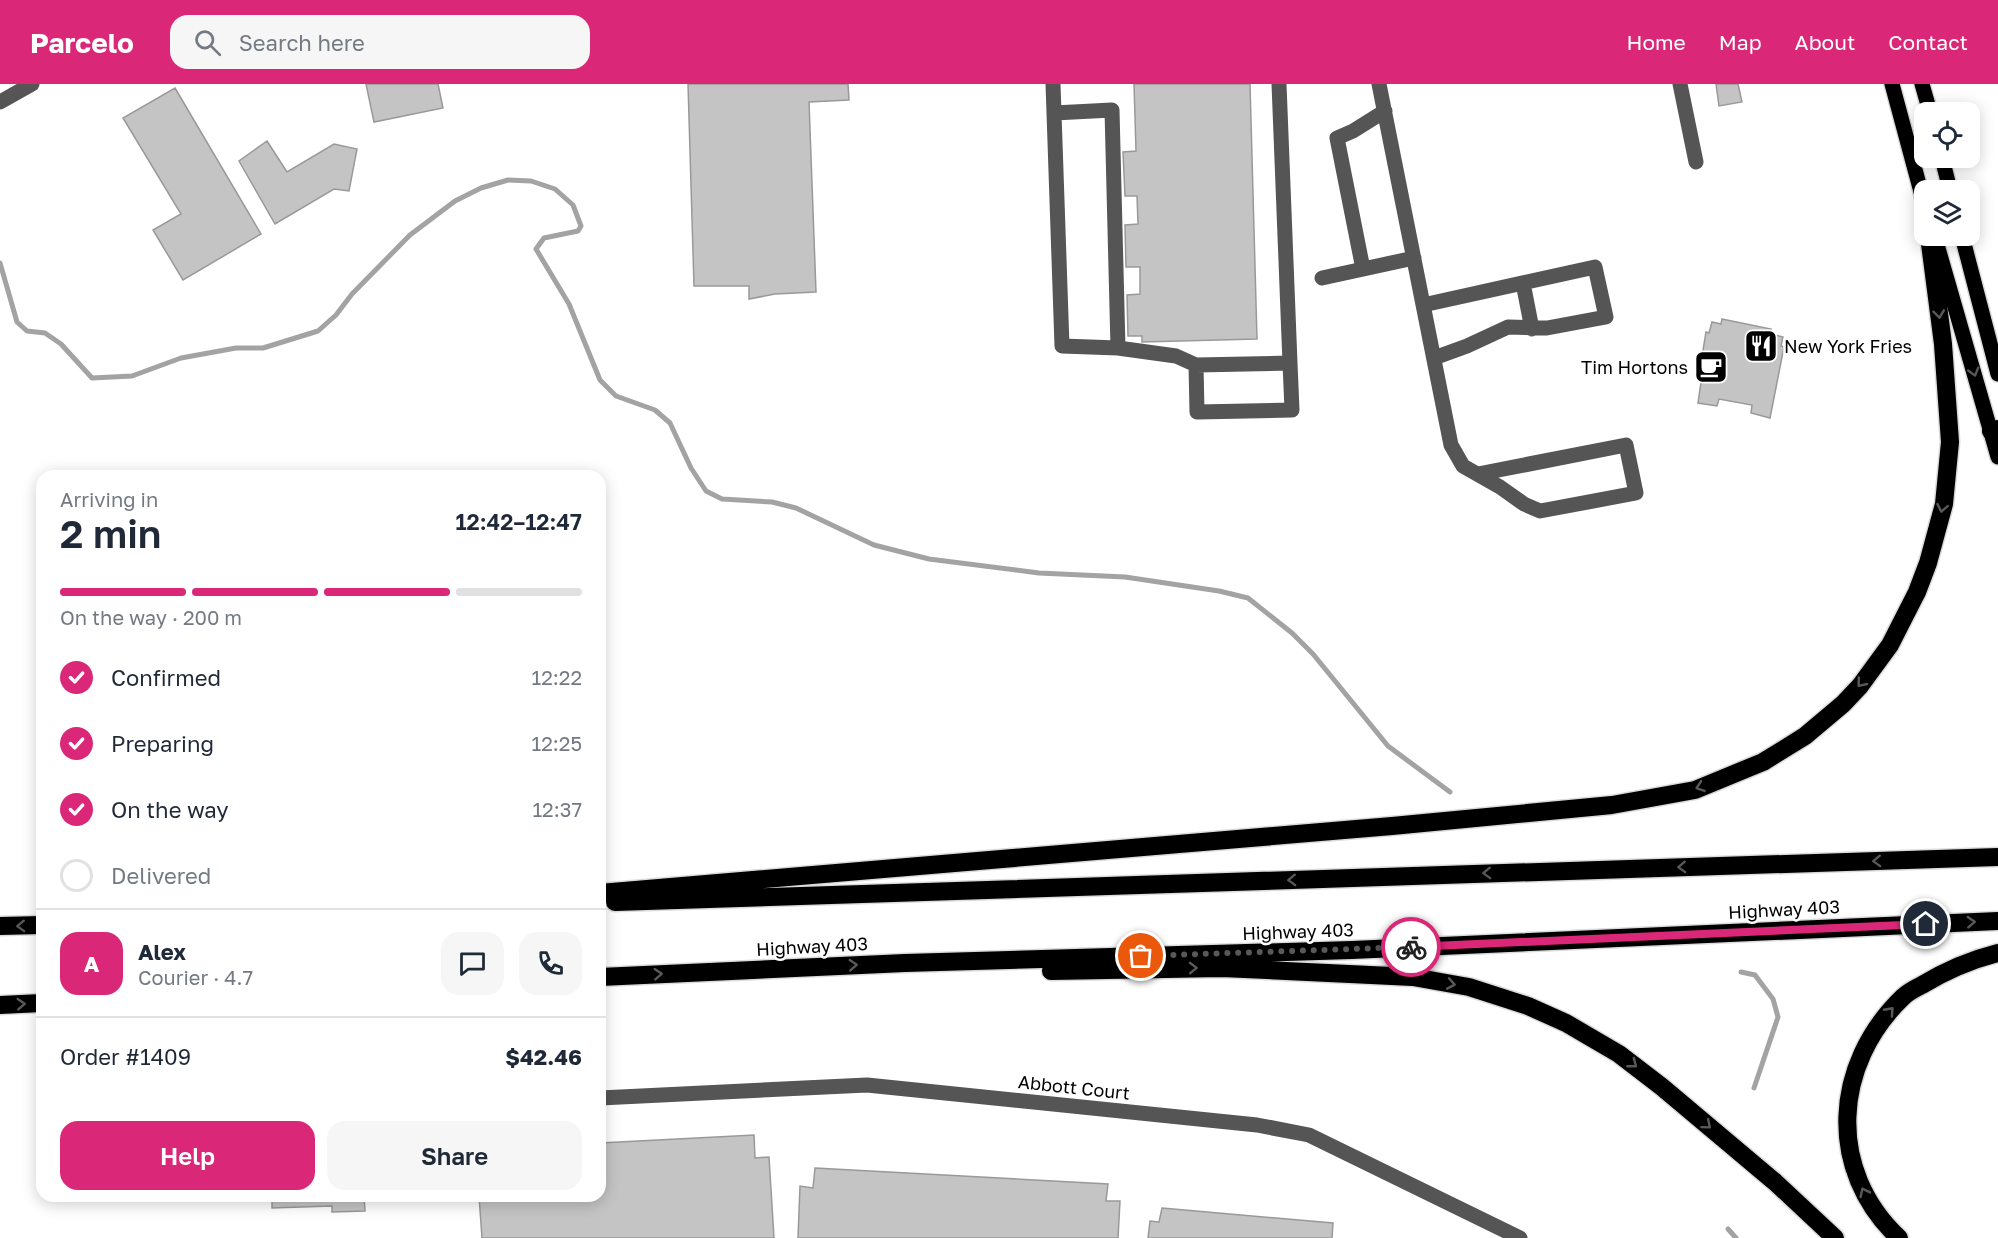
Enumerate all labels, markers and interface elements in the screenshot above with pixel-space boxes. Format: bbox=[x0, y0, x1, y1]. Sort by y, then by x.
search box bbox=[170, 15, 590, 69]
text: Parcelo bbox=[30, 26, 134, 59]
icon: search bbox=[191, 26, 224, 59]
text: Search here bbox=[239, 29, 365, 56]
text: Home bbox=[1626, 29, 1686, 55]
text: Map bbox=[1719, 29, 1762, 55]
text: About bbox=[1795, 29, 1855, 55]
text: Contact bbox=[1888, 29, 1968, 55]
map controls bbox=[1914, 102, 1980, 246]
button: locate bbox=[1914, 102, 1980, 168]
button: layers bbox=[1914, 180, 1980, 246]
one-way arrow bbox=[1933, 310, 1945, 319]
restaurant icon: New York Fries bbox=[1743, 328, 1779, 364]
place label: New York Fries bbox=[1784, 335, 1912, 357]
cafe icon: Tim Hortons bbox=[1693, 349, 1729, 385]
place label: Tim Hortons bbox=[1581, 356, 1688, 378]
one-way arrow bbox=[1967, 366, 1979, 377]
text: Arriving in bbox=[60, 487, 158, 511]
one-way arrow bbox=[1936, 503, 1949, 513]
text: 12:42–12:47 bbox=[455, 508, 582, 535]
text: 2 min bbox=[60, 510, 161, 557]
text: On the way · 200 m bbox=[60, 605, 242, 629]
icon: check bbox=[60, 661, 93, 694]
text: Confirmed bbox=[111, 664, 221, 691]
text: 12:22 bbox=[532, 665, 582, 689]
one-way arrow bbox=[1858, 676, 1869, 687]
icon: check bbox=[60, 727, 93, 760]
text: Preparing bbox=[111, 730, 214, 757]
text: 12:25 bbox=[532, 731, 582, 755]
one-way arrow bbox=[1695, 780, 1706, 793]
icon: check bbox=[60, 793, 93, 826]
text: On the way bbox=[111, 796, 229, 823]
text: 12:37 bbox=[532, 797, 582, 821]
one-way arrow bbox=[1872, 854, 1881, 867]
one-way arrow bbox=[1677, 861, 1686, 873]
text: Delivered bbox=[111, 862, 211, 889]
one-way arrow bbox=[1482, 867, 1491, 880]
one-way arrow bbox=[1287, 873, 1296, 886]
street label: Highway 403 bbox=[1728, 895, 1840, 923]
pin bbox=[1900, 898, 1951, 949]
icon: home bbox=[1909, 907, 1942, 940]
one-way arrow bbox=[1967, 915, 1976, 928]
courier bbox=[1381, 917, 1441, 977]
street label: Highway 403 bbox=[1242, 918, 1354, 944]
one-way arrow bbox=[16, 919, 25, 932]
pin bbox=[1115, 930, 1166, 981]
icon: bike bbox=[1395, 931, 1428, 964]
button: chat bbox=[441, 932, 504, 995]
button: phone bbox=[519, 932, 582, 995]
street label: Highway 403 bbox=[756, 932, 868, 960]
text: Alex bbox=[138, 938, 186, 965]
icon: bag bbox=[1124, 939, 1157, 972]
text: A bbox=[84, 950, 99, 977]
one-way arrow bbox=[849, 959, 858, 972]
one-way arrow bbox=[1189, 962, 1198, 975]
text: Courier · 4.7 bbox=[138, 965, 253, 989]
one-way arrow bbox=[654, 968, 663, 981]
one-way arrow bbox=[1445, 977, 1455, 990]
one-way arrow bbox=[17, 998, 26, 1011]
one-way arrow bbox=[1883, 1007, 1894, 1018]
text: Order #1409 bbox=[60, 1043, 191, 1070]
text: $42.46 bbox=[505, 1043, 582, 1070]
one-way arrow bbox=[1626, 1057, 1637, 1068]
street label: Abbott Court bbox=[1017, 1070, 1131, 1104]
one-way arrow bbox=[1700, 1118, 1711, 1129]
button: Help bbox=[60, 1121, 315, 1190]
button: Share bbox=[327, 1121, 582, 1190]
one-way arrow bbox=[1860, 1187, 1872, 1198]

